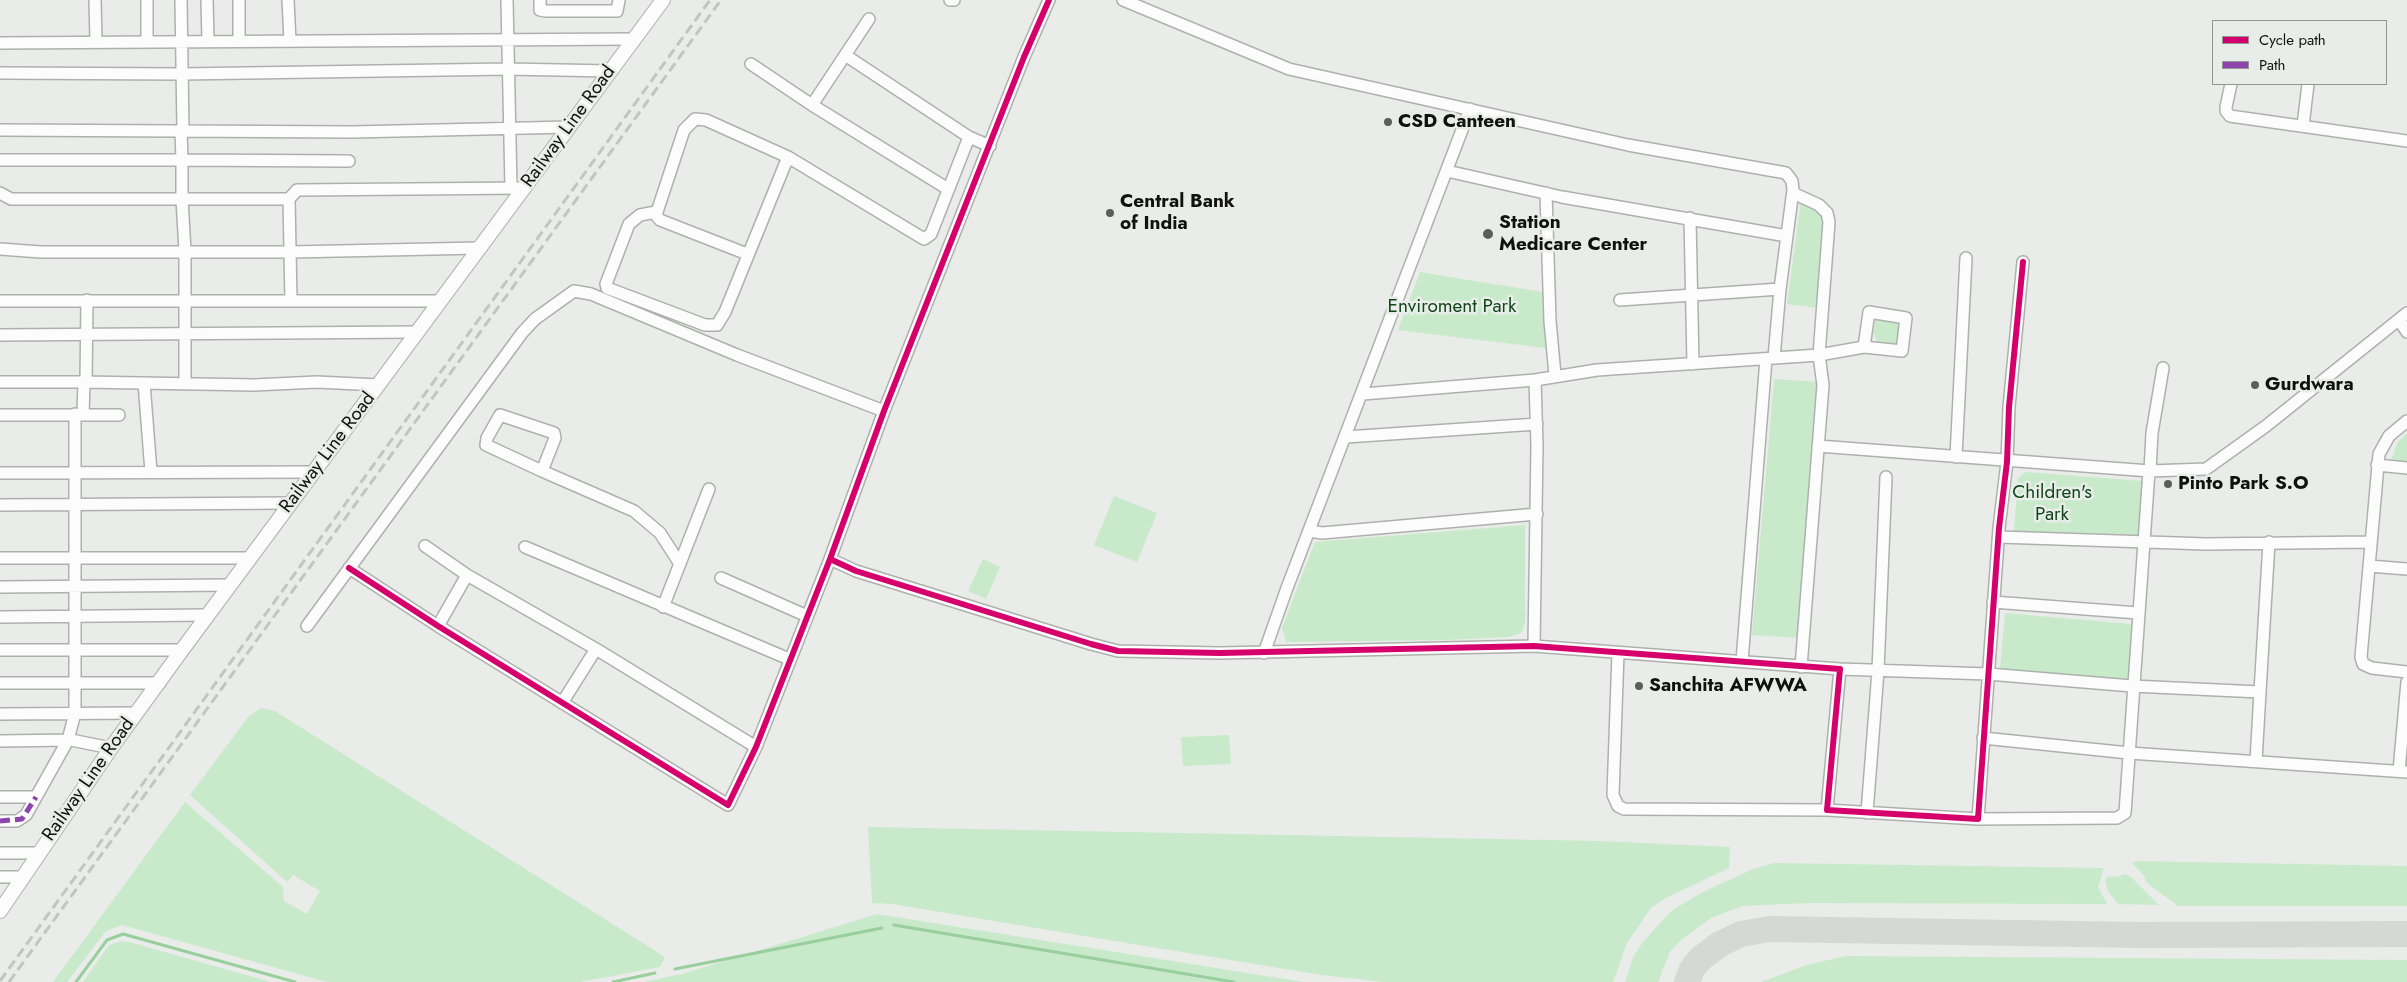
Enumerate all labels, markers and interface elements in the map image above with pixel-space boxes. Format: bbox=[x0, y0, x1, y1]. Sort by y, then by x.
legend bbox=[2212, 20, 2387, 85]
text: Cycle path bbox=[2259, 29, 2326, 51]
text: Path bbox=[2259, 54, 2285, 76]
street label: Railway Line Road bbox=[517, 62, 621, 192]
place label: CSD Canteen bbox=[1398, 111, 1516, 133]
marker: CSD Canteen bbox=[1382, 116, 1394, 128]
place label: Central Bank of India bbox=[1120, 191, 1235, 235]
marker: Central Bank of India bbox=[1104, 207, 1116, 219]
place label: Station Medicare Center bbox=[1499, 212, 1647, 256]
marker: Station Medicare Center bbox=[1481, 227, 1495, 241]
park label: Enviroment Park bbox=[1388, 296, 1516, 318]
place label: Gurdwara bbox=[2265, 374, 2354, 396]
marker: Gurdwara bbox=[2249, 379, 2261, 391]
street label: Railway Line Road bbox=[275, 388, 381, 518]
place label: Pinto Park S.O bbox=[2178, 473, 2309, 495]
marker: Pinto Park S.O bbox=[2162, 478, 2174, 490]
park label: Children's Park bbox=[2012, 482, 2092, 526]
place label: Sanchita AFWWA bbox=[1649, 675, 1807, 697]
marker: Sanchita AFWWA bbox=[1633, 680, 1645, 692]
street label: Railway Line Road bbox=[38, 714, 140, 846]

